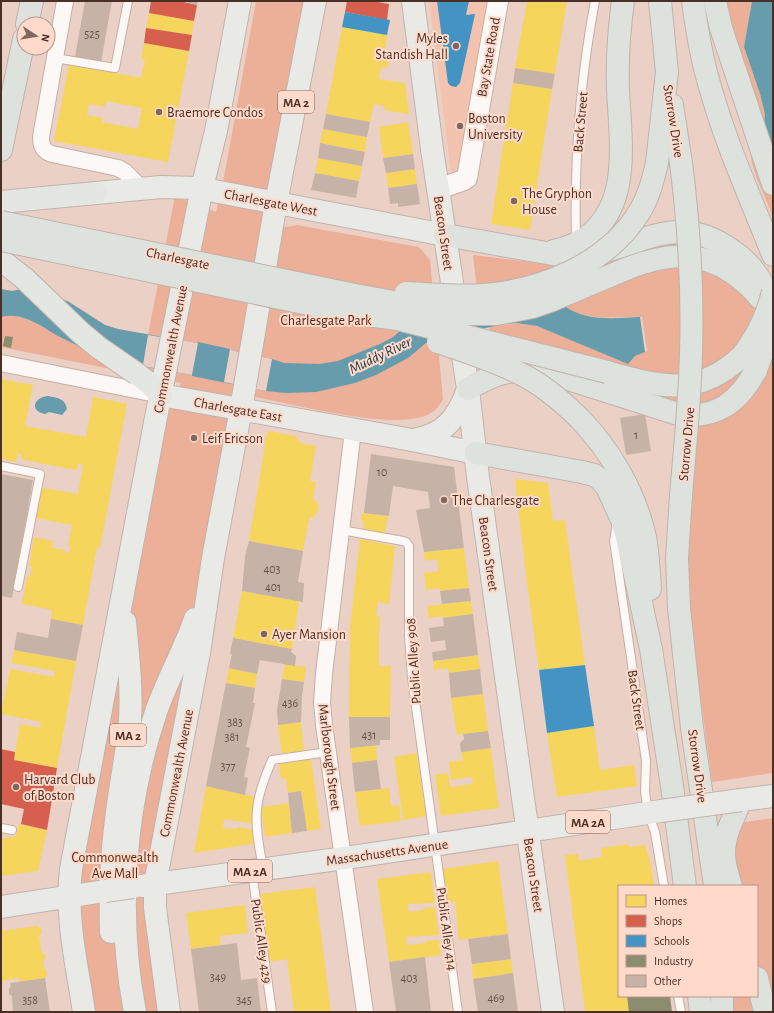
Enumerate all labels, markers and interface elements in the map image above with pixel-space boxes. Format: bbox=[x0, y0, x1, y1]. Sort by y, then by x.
north arrow bbox=[16, 16, 56, 56]
street label: Bay State Road bbox=[475, 16, 503, 98]
house number: 525 bbox=[84, 28, 100, 40]
place label: Myles Standish Hall bbox=[375, 32, 448, 62]
text: N bbox=[39, 33, 51, 43]
marker: Myles Standish Hall bbox=[451, 41, 461, 51]
street label: Storrow Drive bbox=[660, 83, 686, 159]
road number: MA 2 bbox=[278, 91, 314, 113]
street label: Back Street bbox=[571, 91, 591, 153]
place label: Braemore Condos bbox=[167, 106, 263, 120]
marker: Braemore Condos bbox=[154, 107, 164, 117]
place label: Boston University bbox=[468, 112, 523, 142]
marker: Boston University bbox=[455, 121, 465, 131]
street label: Charlesgate West bbox=[223, 187, 319, 219]
place label: The Gryphon House bbox=[522, 187, 592, 217]
street label: Beacon Street bbox=[431, 195, 455, 272]
marker: The Gryphon House bbox=[509, 196, 519, 206]
street label: Charlesgate bbox=[145, 245, 211, 273]
street label: Commonwealth Avenue bbox=[152, 284, 190, 414]
park label: Charlesgate Park bbox=[281, 314, 372, 328]
water label: Muddy River bbox=[347, 333, 415, 377]
street label: Charlesgate East bbox=[193, 395, 284, 425]
street label: Storrow Drive bbox=[677, 407, 697, 482]
house number: 1 bbox=[634, 429, 638, 441]
place label: Leif Ericson bbox=[202, 432, 263, 446]
marker: Leif Ericson bbox=[189, 433, 199, 443]
house number: 10 bbox=[377, 466, 387, 478]
place label: The Charlesgate bbox=[452, 494, 539, 508]
marker: The Charlesgate bbox=[439, 495, 449, 505]
street label: Beacon Street bbox=[476, 516, 500, 593]
house number: 403 bbox=[263, 563, 281, 575]
house number: 401 bbox=[265, 581, 281, 593]
street label: Public Alley 908 bbox=[404, 617, 424, 704]
place label: Ayer Mansion bbox=[272, 628, 346, 642]
marker: Ayer Mansion bbox=[259, 629, 269, 639]
street label: Back Street bbox=[625, 669, 647, 732]
house number: 436 bbox=[282, 697, 299, 709]
street label: Marlborough Street bbox=[316, 703, 343, 812]
street label: Commonwealth Avenue bbox=[158, 708, 196, 838]
house number: 383 bbox=[227, 716, 243, 728]
road number: MA 2 bbox=[110, 724, 146, 746]
street label: Storrow Drive bbox=[685, 728, 709, 804]
house number: 431 bbox=[362, 729, 376, 741]
house number: 381 bbox=[225, 731, 239, 743]
house number: 377 bbox=[221, 760, 235, 772]
place label: Harvard Club of Boston bbox=[24, 773, 95, 803]
marker: Harvard Club of Boston bbox=[11, 782, 21, 792]
road number: MA 2A bbox=[566, 811, 610, 833]
street label: Beacon Street bbox=[521, 837, 545, 914]
street label: Massachusetts Avenue bbox=[325, 838, 449, 868]
park label: Commonwealth Ave Mall bbox=[71, 851, 159, 881]
road number: MA 2A bbox=[228, 860, 272, 882]
legend bbox=[618, 885, 758, 997]
street label: Public Alley 414 bbox=[433, 887, 459, 972]
text: Homes bbox=[654, 895, 687, 907]
street label: Public Alley 429 bbox=[248, 898, 274, 984]
text: Shops bbox=[654, 915, 682, 927]
text: Schools bbox=[654, 935, 689, 947]
text: Industry bbox=[654, 955, 693, 968]
house number: 349 bbox=[210, 971, 227, 983]
house number: 403 bbox=[400, 972, 418, 984]
text: Other bbox=[654, 975, 681, 987]
house number: 469 bbox=[487, 992, 505, 1004]
house number: 358 bbox=[22, 994, 38, 1006]
house number: 345 bbox=[236, 994, 252, 1006]

